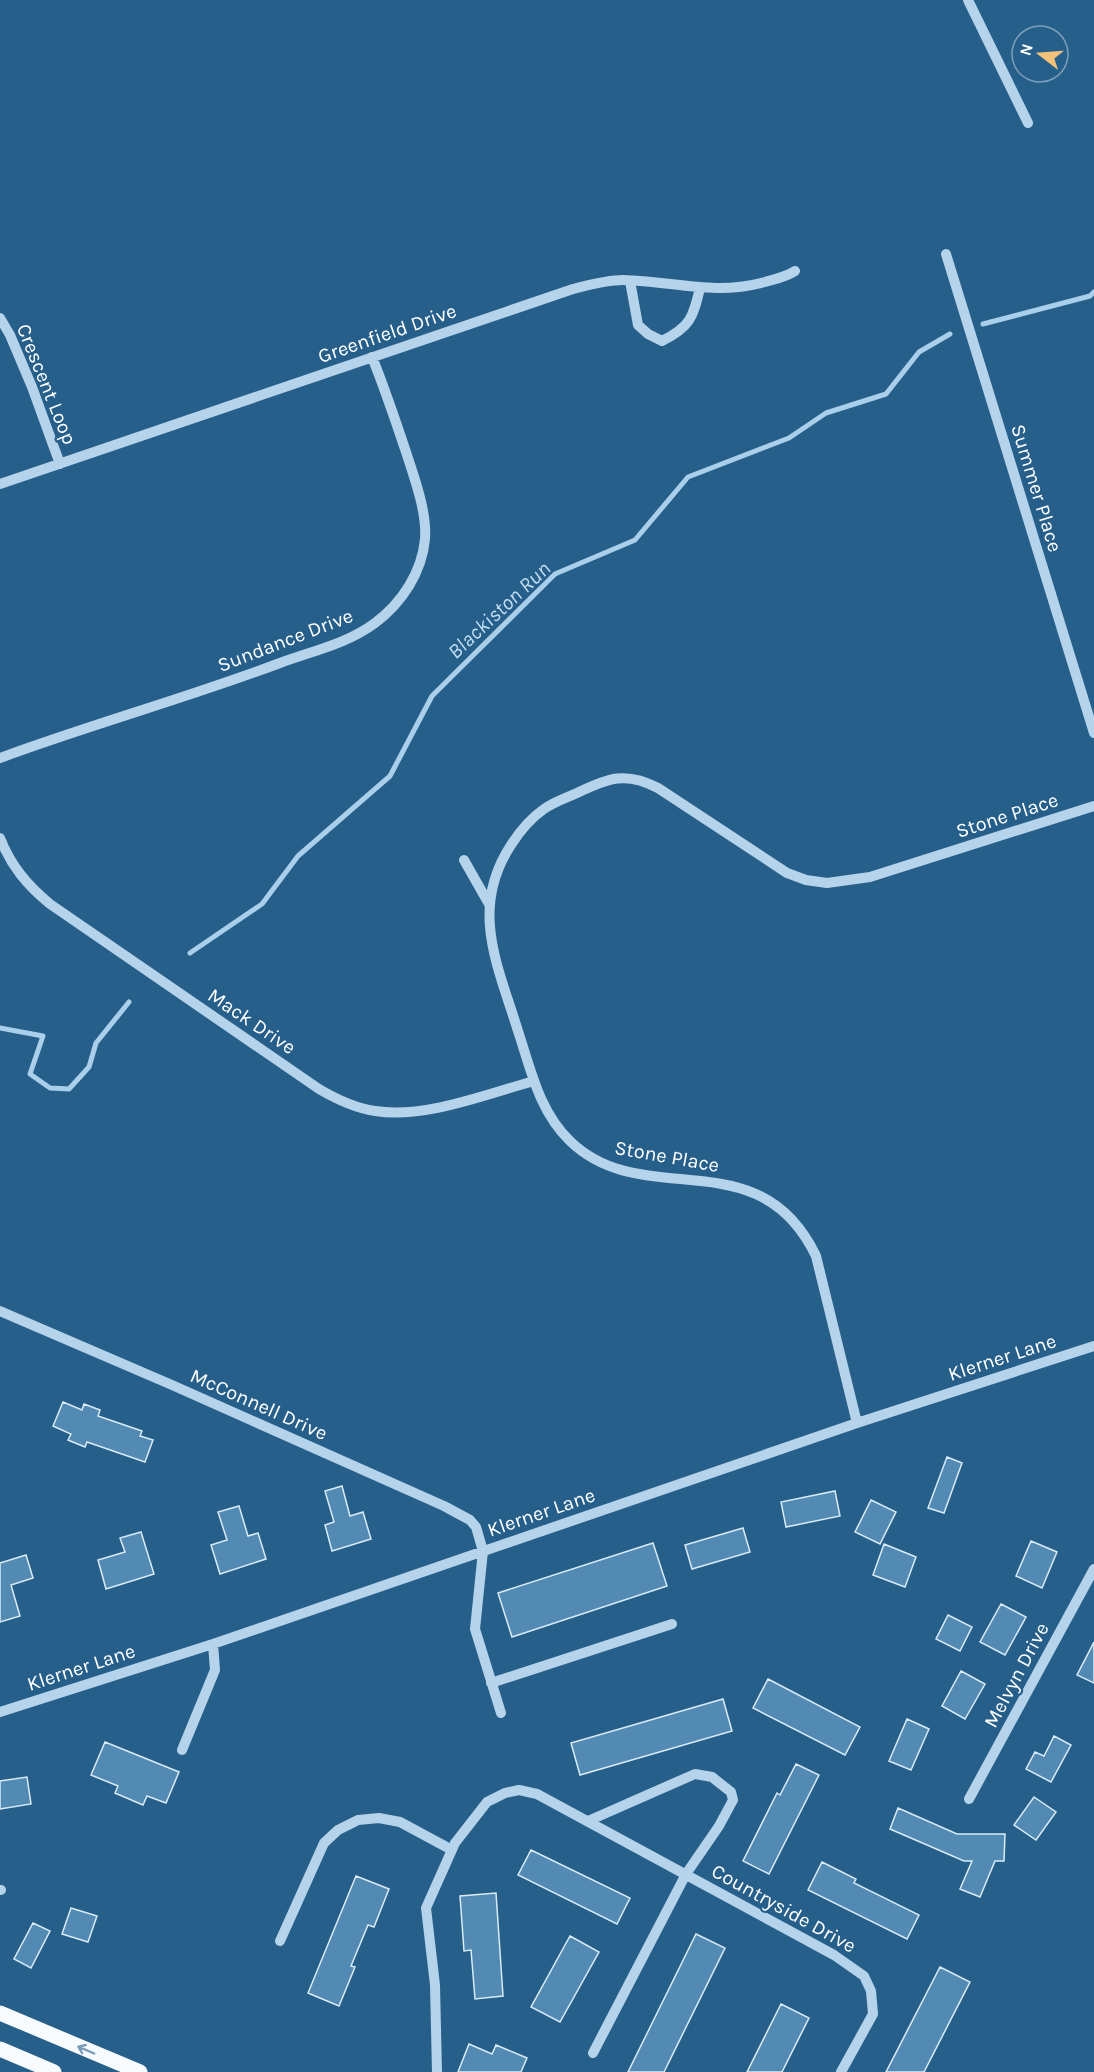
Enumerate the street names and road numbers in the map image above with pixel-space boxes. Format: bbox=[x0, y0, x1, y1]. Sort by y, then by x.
street label: Greenfield Drive bbox=[315, 299, 459, 368]
street label: Crescent Loop bbox=[12, 320, 81, 448]
street label: Summer Place bbox=[1006, 422, 1067, 555]
street label: Sundance Drive bbox=[214, 604, 356, 677]
street label: Stone Place bbox=[953, 788, 1061, 843]
street label: Mack Drive bbox=[203, 984, 300, 1059]
street label: Stone Place bbox=[613, 1136, 721, 1177]
street label: Klerner Lane bbox=[945, 1329, 1059, 1386]
street label: McConnell Drive bbox=[187, 1364, 331, 1445]
street label: Klerner Lane bbox=[484, 1483, 598, 1542]
street label: Melvyn Drive bbox=[979, 1619, 1054, 1732]
street label: Klerner Lane bbox=[24, 1639, 138, 1696]
street label: Countryside Drive bbox=[708, 1859, 860, 1958]

